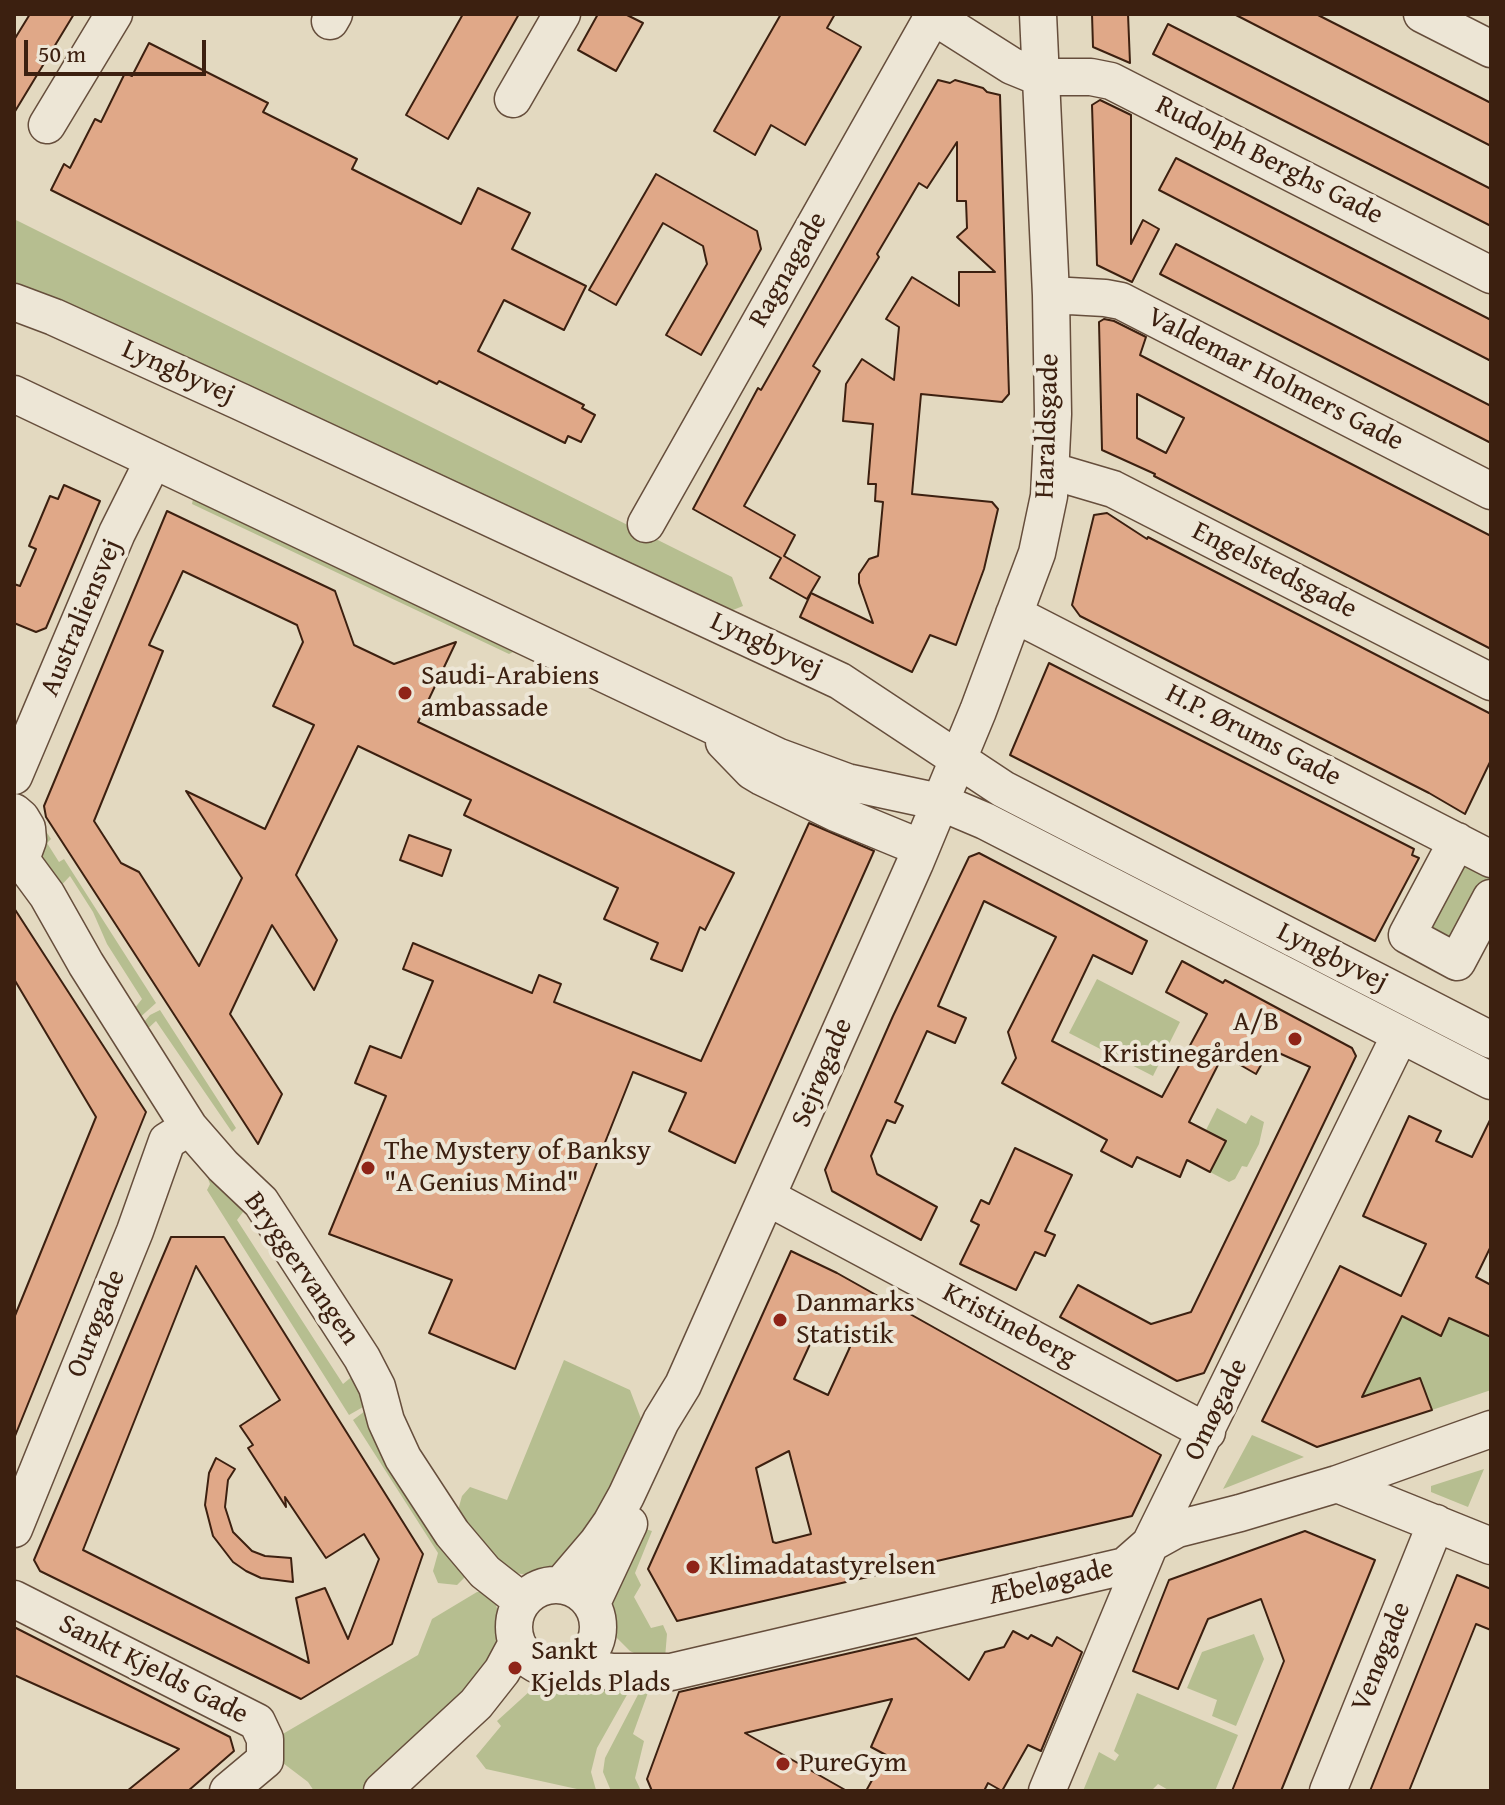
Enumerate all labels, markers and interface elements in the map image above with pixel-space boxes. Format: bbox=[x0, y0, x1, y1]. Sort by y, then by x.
scale bar bbox=[28, 24, 210, 74]
text: 50 m bbox=[38, 36, 86, 71]
street label: Rudolph Berghs Gade bbox=[1150, 89, 1388, 233]
street label: Ragnagade bbox=[743, 206, 835, 334]
street label: Valdemar Holmers Gade bbox=[1141, 301, 1409, 459]
street label: Lyngbyvej bbox=[117, 333, 239, 413]
street label: Haraldsgade bbox=[1029, 353, 1067, 499]
street label: Engelstedsgade bbox=[1186, 515, 1362, 627]
street label: Australiensvej bbox=[34, 534, 130, 702]
street label: Lyngbyvej bbox=[705, 605, 827, 687]
place label: Saudi-Arabiens ambassade bbox=[421, 660, 599, 726]
street label: H.P. Ørums Gade bbox=[1160, 677, 1346, 795]
marker: Saudi-Arabiens ambassade bbox=[396, 684, 414, 702]
street label: Lyngbyvej bbox=[1271, 916, 1393, 1000]
place label: A/B Kristinegården bbox=[1103, 1006, 1279, 1072]
street label: Sejrøgade bbox=[785, 1013, 861, 1133]
marker: A/B Kristinegården bbox=[1286, 1030, 1304, 1048]
place label: The Mystery of Banksy "A Genius Mind" bbox=[384, 1135, 651, 1201]
marker: The Mystery of Banksy "A Genius Mind" bbox=[359, 1159, 377, 1177]
street label: Bryggervangen bbox=[236, 1186, 366, 1352]
street label: Ourøgade bbox=[60, 1265, 134, 1383]
street label: Kristineberg bbox=[936, 1277, 1082, 1375]
place label: Danmarks Statistik bbox=[796, 1287, 915, 1353]
marker: Danmarks Statistik bbox=[771, 1311, 789, 1329]
street label: Omøgade bbox=[1178, 1353, 1256, 1467]
place label: Klimadatastyrelsen bbox=[709, 1550, 936, 1584]
street label: Æbeløgade bbox=[985, 1552, 1117, 1614]
marker: Klimadatastyrelsen bbox=[684, 1558, 702, 1576]
street label: Venøgade bbox=[1345, 1597, 1419, 1717]
street label: Sankt Kjelds Gade bbox=[53, 1608, 253, 1732]
place label: Sankt Kjelds Plads bbox=[531, 1635, 671, 1701]
marker: Sankt Kjelds Plads bbox=[506, 1659, 524, 1677]
place label: PureGym bbox=[799, 1747, 907, 1781]
marker: PureGym bbox=[774, 1755, 792, 1773]

